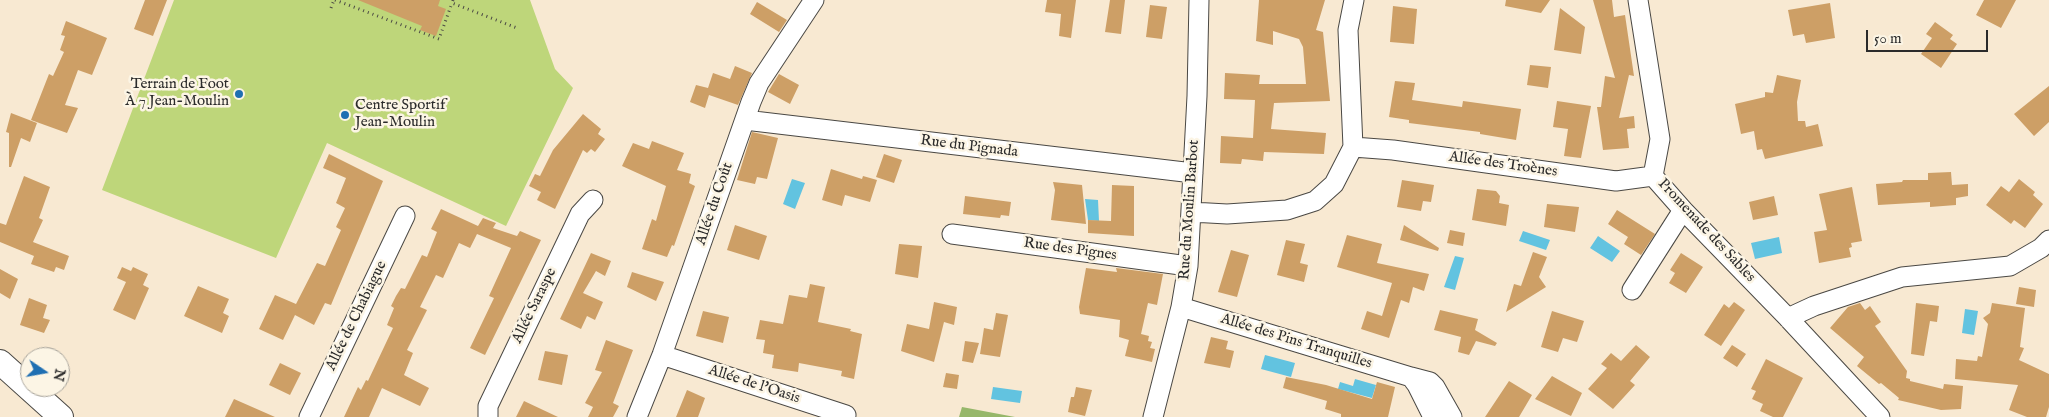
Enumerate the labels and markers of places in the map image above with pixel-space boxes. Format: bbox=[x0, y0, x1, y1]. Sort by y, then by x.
place label: Terrain de Foot À 7 Jean-Moulin bbox=[125, 76, 229, 111]
marker: Terrain de Foot À 7 Jean-Moulin bbox=[233, 88, 245, 100]
place label: Centre Sportif Jean-Moulin bbox=[355, 97, 445, 132]
marker: Centre Sportif Jean-Moulin bbox=[339, 109, 351, 121]

